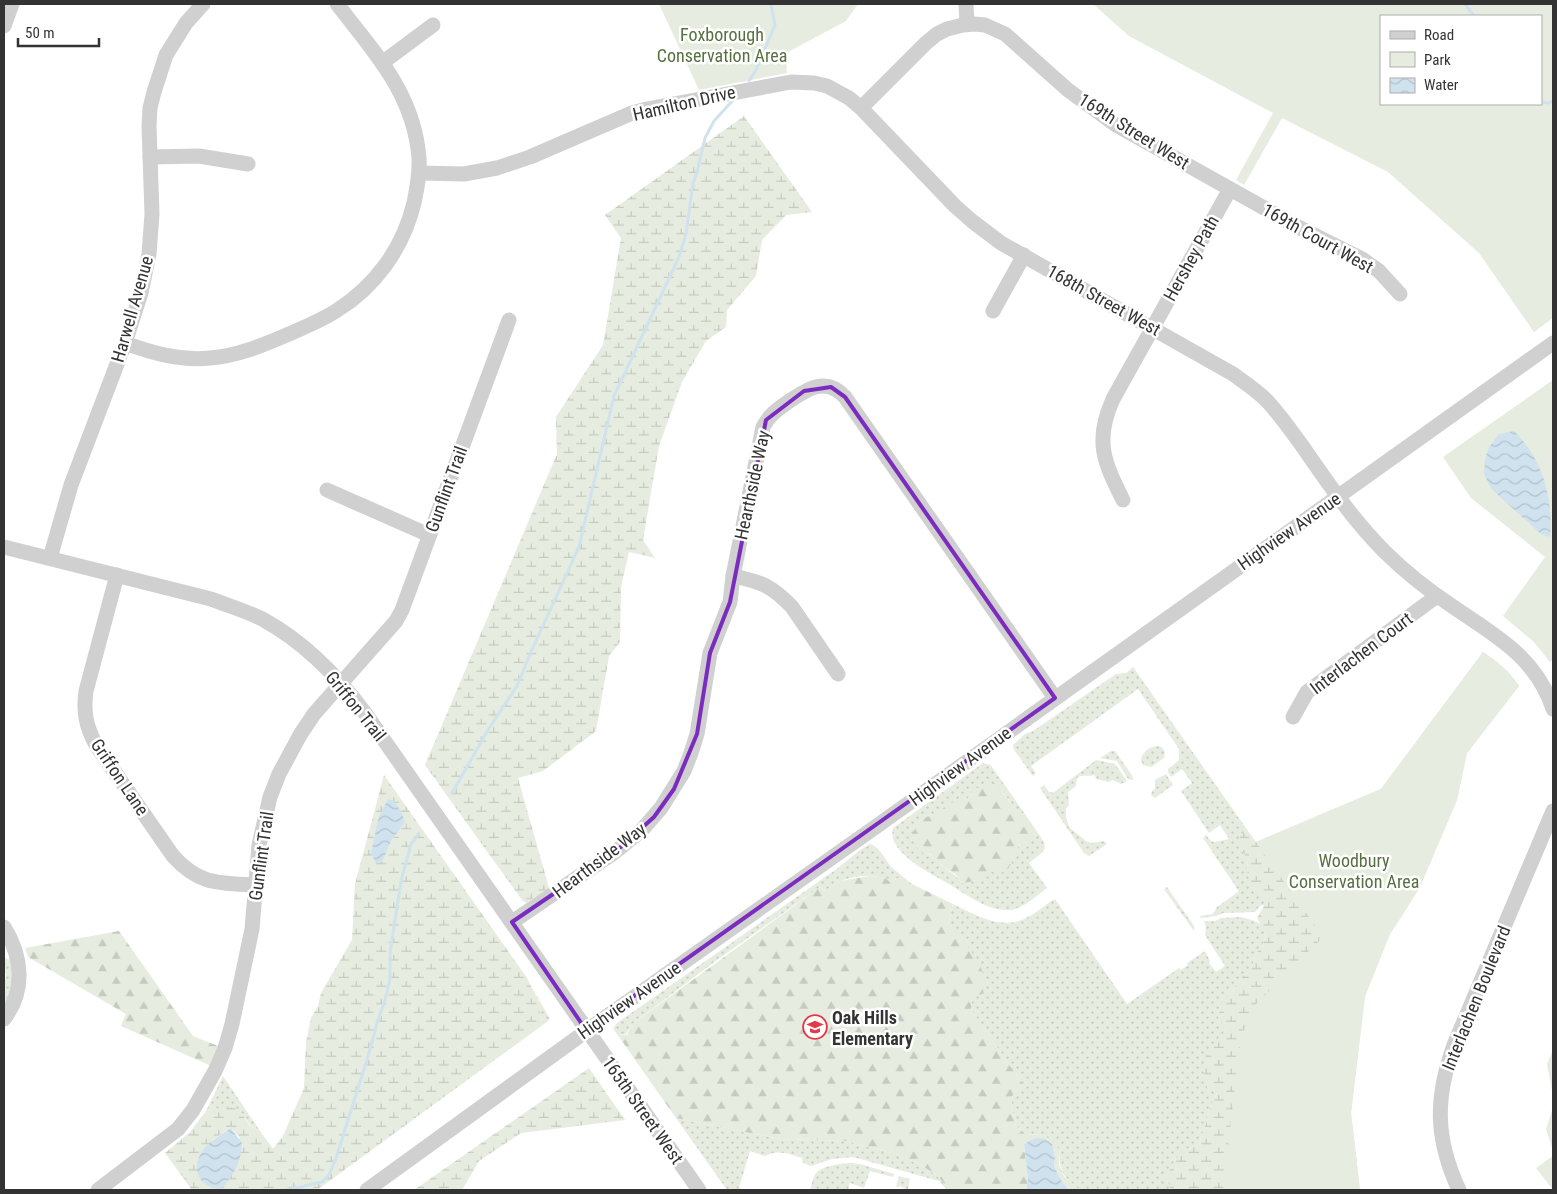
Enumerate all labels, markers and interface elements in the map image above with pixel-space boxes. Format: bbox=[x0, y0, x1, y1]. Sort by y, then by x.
scale bar bbox=[18, 15, 99, 47]
legend bbox=[1380, 15, 1542, 105]
text: 50 m bbox=[25, 24, 55, 42]
park label: Foxborough Conservation Area bbox=[657, 24, 787, 66]
text: Road bbox=[1424, 26, 1454, 44]
text: Park bbox=[1424, 51, 1451, 69]
text: Water bbox=[1424, 76, 1459, 94]
street label: Hamilton Drive bbox=[631, 81, 737, 125]
street label: 169th Street West bbox=[1075, 89, 1193, 173]
street label: 169th Court West bbox=[1259, 199, 1377, 277]
street label: Hershey Path bbox=[1159, 212, 1223, 304]
street label: Harwell Avenue bbox=[107, 253, 157, 365]
street label: 168th Street West bbox=[1044, 260, 1164, 340]
street label: Hearthside Way bbox=[730, 428, 774, 542]
street label: Gunflint Trail bbox=[421, 443, 471, 535]
street label: Highview Avenue bbox=[1234, 488, 1344, 574]
street label: Interlachen Court bbox=[1306, 608, 1416, 698]
street label: Griffon Trail bbox=[321, 667, 391, 745]
street label: Highview Avenue bbox=[905, 722, 1015, 810]
street label: Griffon Lane bbox=[87, 735, 153, 819]
street label: Gunflint Trail bbox=[244, 810, 278, 902]
street label: Hearthside Way bbox=[548, 818, 650, 902]
park label: Woodbury Conservation Area bbox=[1289, 850, 1419, 892]
street label: Interlachen Boulevard bbox=[1437, 923, 1515, 1073]
street label: Highview Avenue bbox=[574, 957, 684, 1043]
place label: Oak Hills Elementary bbox=[832, 1007, 913, 1049]
school or university icon: Oak Hills Elementary bbox=[802, 1014, 828, 1040]
street label: 165th Street West bbox=[598, 1052, 688, 1168]

